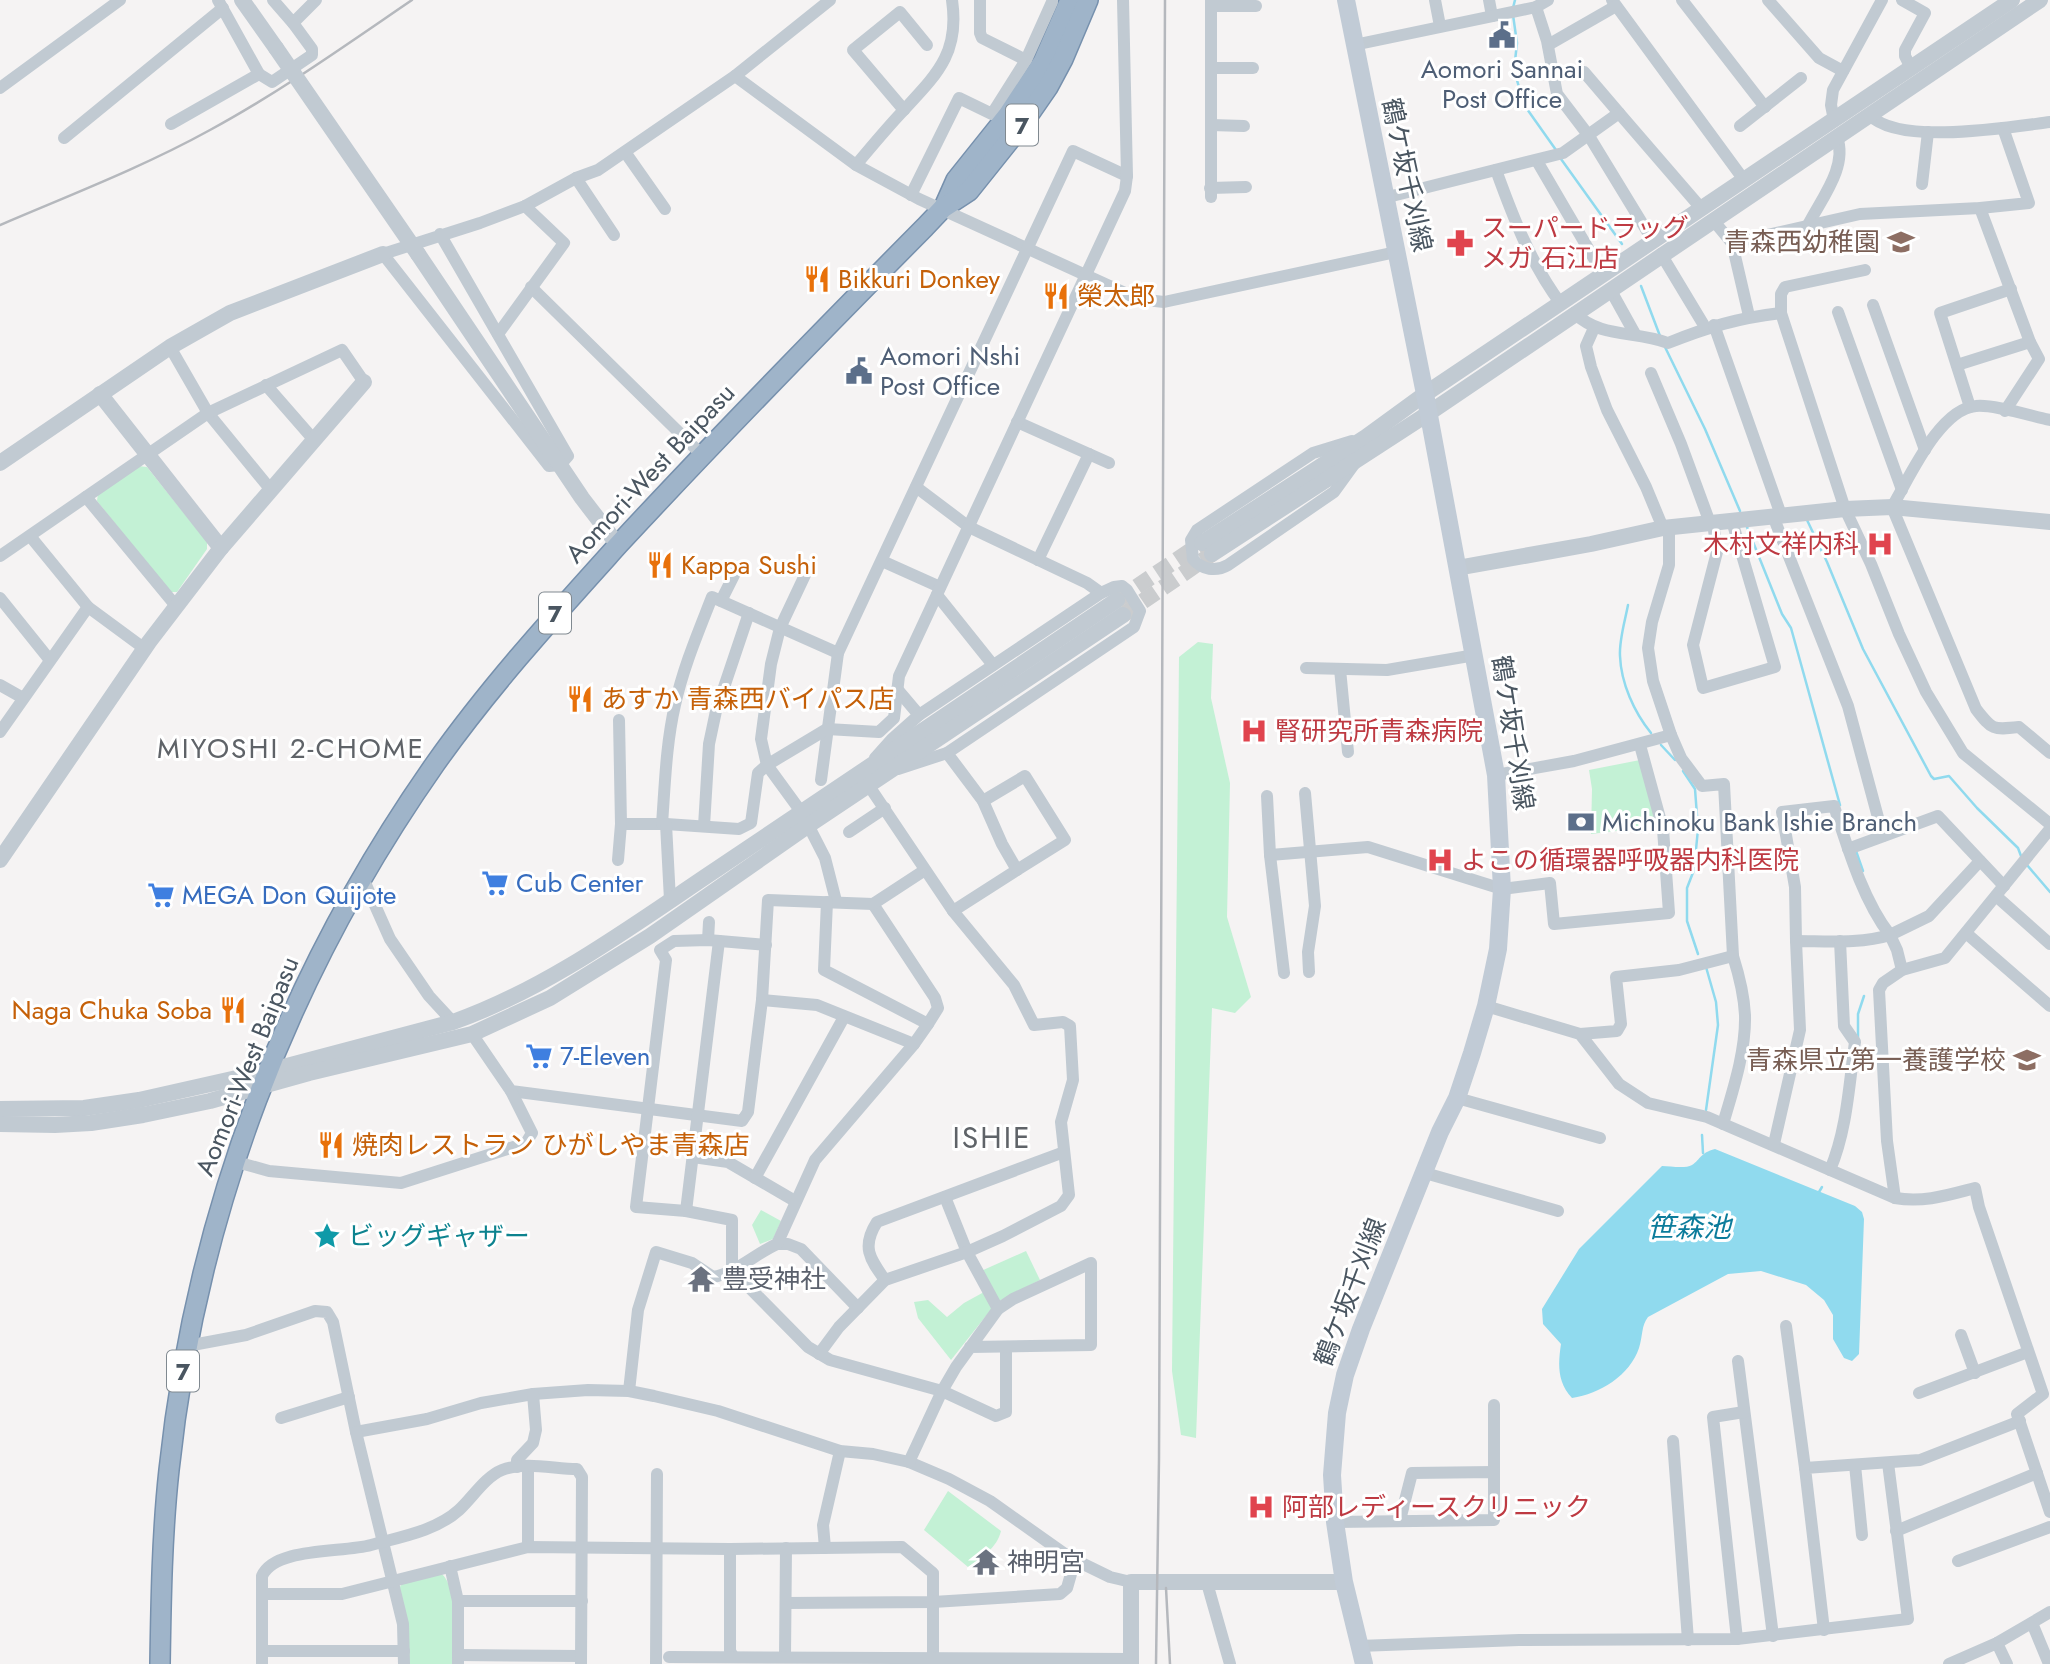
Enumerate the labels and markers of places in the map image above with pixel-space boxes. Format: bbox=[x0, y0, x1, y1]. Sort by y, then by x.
public building icon: Aomori Sannai Post Office bbox=[1487, 20, 1517, 50]
place label: Aomori Sannai Post Office bbox=[1421, 50, 1583, 118]
place label: スーパードラッグ メガ 石江店 bbox=[1481, 209, 1689, 277]
place label: 青森西幼稚園 bbox=[1724, 223, 1880, 261]
school or university icon: 青森西幼稚園 bbox=[1886, 227, 1916, 257]
pharmacy icon: スーパードラッグ メガ 石江店 bbox=[1445, 228, 1475, 258]
place label: Bikkuri Donkey bbox=[838, 260, 1001, 298]
restaurant icon: Bikkuri Donkey bbox=[802, 264, 832, 294]
place label: 榮太郎 bbox=[1077, 277, 1155, 315]
restaurant icon: 榮太郎 bbox=[1041, 281, 1071, 311]
place label: Aomori Nshi Post Office bbox=[880, 337, 1020, 405]
public building icon: Aomori Nshi Post Office bbox=[844, 356, 874, 386]
place label: 木村文祥内科 bbox=[1703, 525, 1859, 563]
hospital icon: 木村文祥内科 bbox=[1865, 529, 1895, 559]
place label: Kappa Sushi bbox=[681, 546, 817, 584]
restaurant icon: Kappa Sushi bbox=[645, 550, 675, 580]
place label: あすか 青森西バイパス店 bbox=[601, 680, 894, 718]
restaurant icon: あすか 青森西バイパス店 bbox=[565, 684, 595, 714]
place label: 腎研究所青森病院 bbox=[1275, 712, 1483, 750]
hospital icon: 腎研究所青森病院 bbox=[1239, 716, 1269, 746]
place label: Michinoku Bank Ishie Branch bbox=[1602, 803, 1917, 841]
bank icon: Michinoku Bank Ishie Branch bbox=[1566, 807, 1596, 837]
place label: よこの循環器呼吸器内科医院 bbox=[1461, 841, 1799, 879]
hospital icon: よこの循環器呼吸器内科医院 bbox=[1425, 845, 1455, 875]
place label: Cub Center bbox=[516, 864, 644, 902]
supermarket icon: Cub Center bbox=[480, 868, 510, 898]
place label: MEGA Don Quijote bbox=[182, 876, 396, 914]
supermarket icon: MEGA Don Quijote bbox=[146, 880, 176, 910]
place label: Naga Chuka Soba bbox=[12, 991, 212, 1029]
restaurant icon: Naga Chuka Soba bbox=[218, 995, 248, 1025]
place label: 7-Eleven bbox=[560, 1037, 650, 1075]
supermarket icon: 7-Eleven bbox=[524, 1041, 554, 1071]
place label: 青森県立第一養護学校 bbox=[1746, 1041, 2006, 1079]
school or university icon: 青森県立第一養護学校 bbox=[2012, 1045, 2042, 1075]
place label: 焼肉レストラン ひがしやま青森店 bbox=[352, 1126, 750, 1164]
restaurant icon: 焼肉レストラン ひがしやま青森店 bbox=[316, 1130, 346, 1160]
place label: ビッグギャザー bbox=[348, 1217, 530, 1255]
place icon: ビッグギャザー bbox=[312, 1221, 342, 1251]
place label: 豊受神社 bbox=[722, 1260, 826, 1298]
temple icon: 豊受神社 bbox=[686, 1264, 716, 1294]
place label: 阿部レディースクリニック bbox=[1282, 1488, 1591, 1526]
hospital icon: 阿部レディースクリニック bbox=[1246, 1492, 1276, 1522]
place label: 神明宮 bbox=[1007, 1543, 1085, 1581]
temple icon: 神明宮 bbox=[971, 1547, 1001, 1577]

